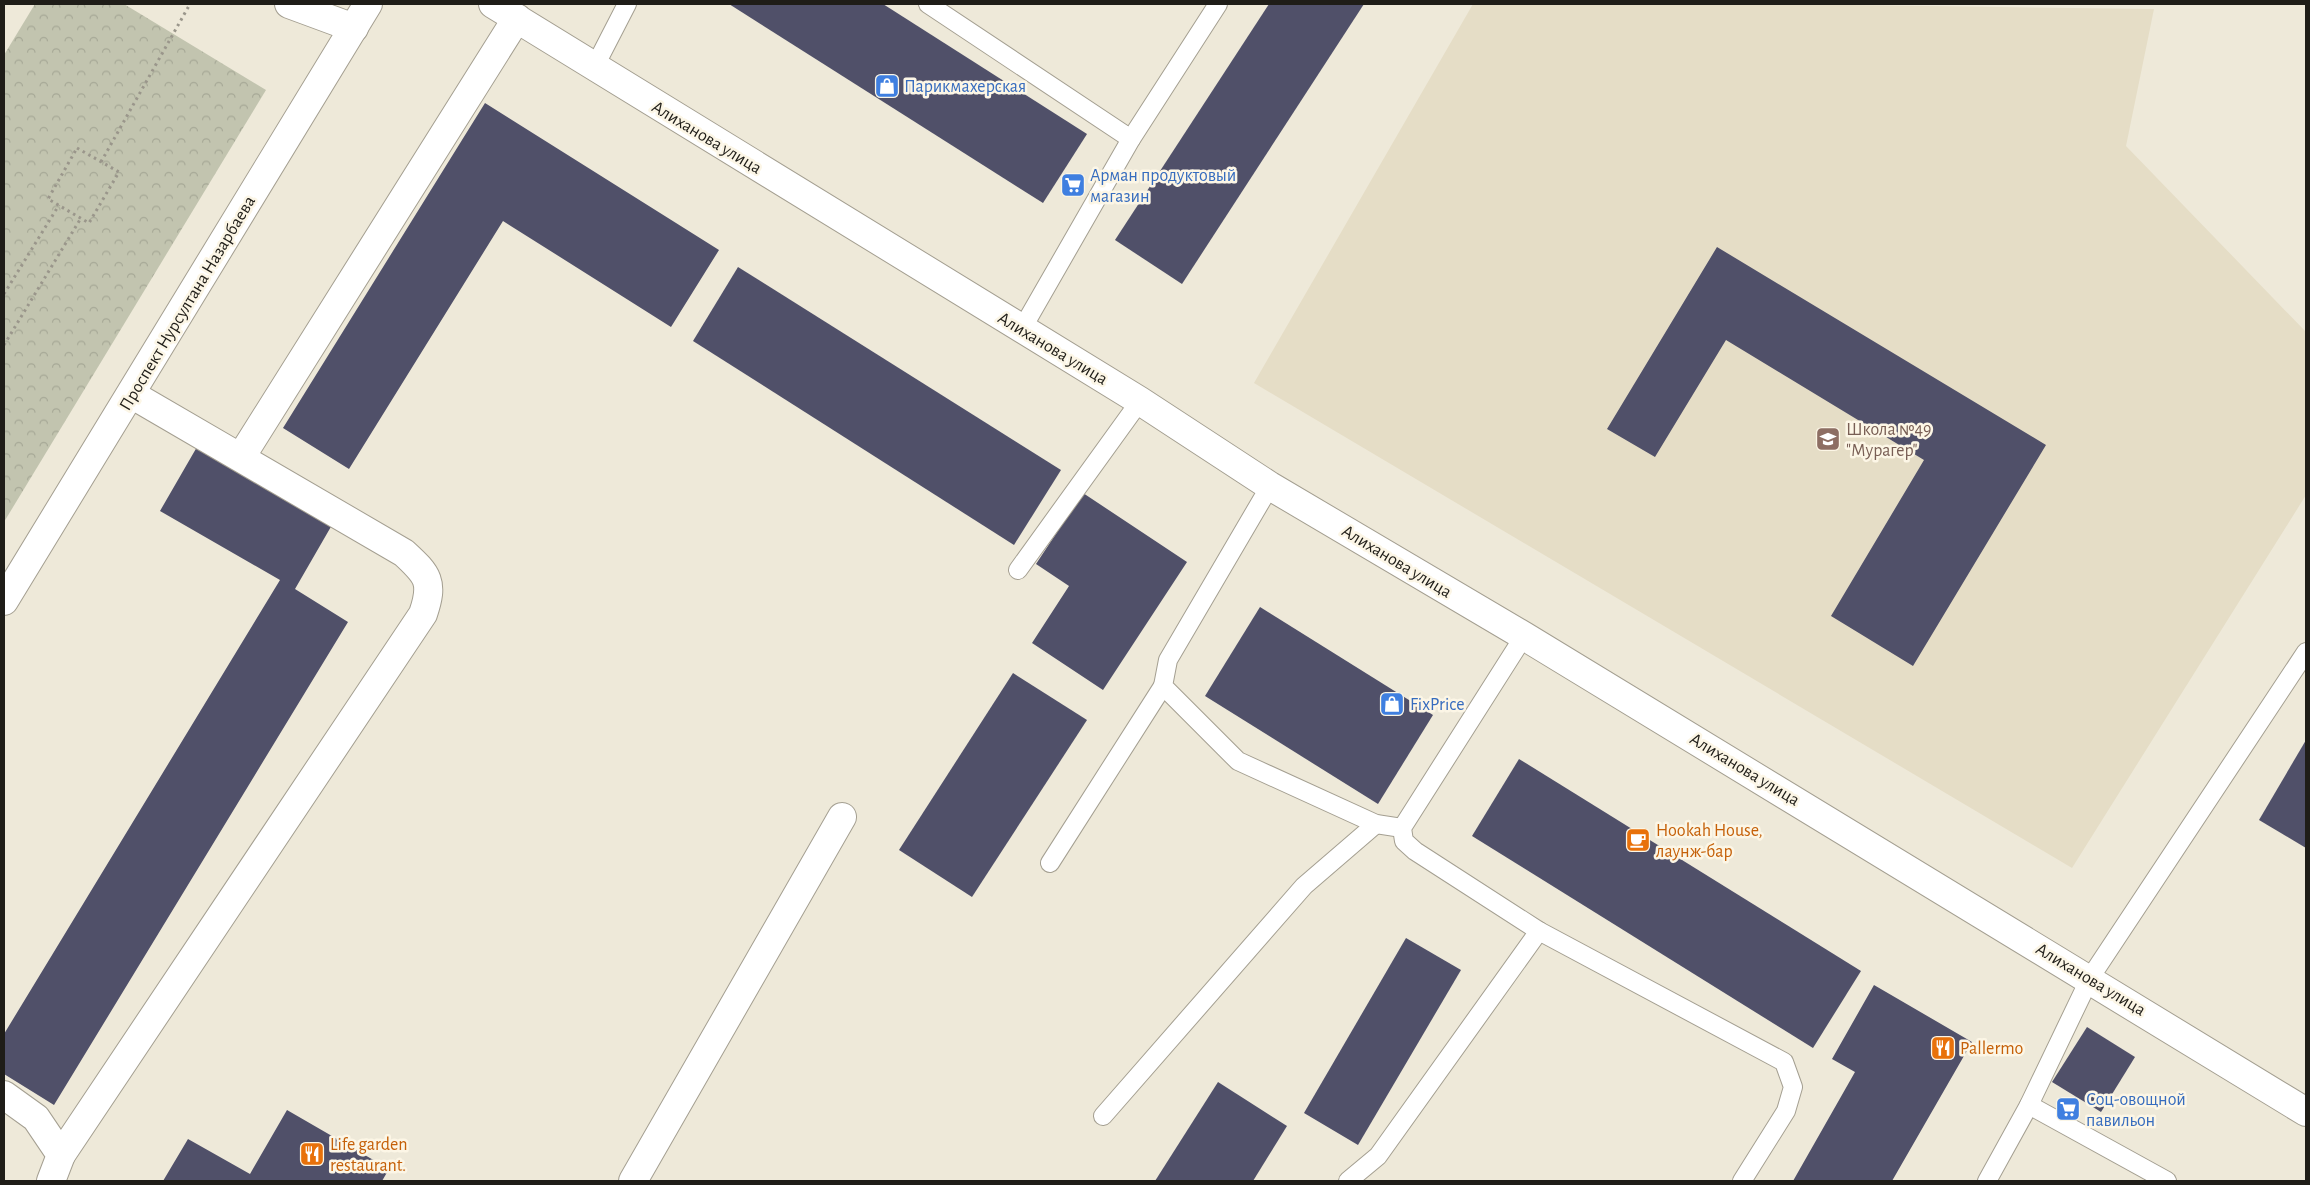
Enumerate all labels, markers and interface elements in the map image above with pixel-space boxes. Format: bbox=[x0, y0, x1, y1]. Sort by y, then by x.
shop icon: Парикмахерская bbox=[874, 73, 900, 99]
place label: Парикмахерская bbox=[904, 78, 1026, 96]
street label: Алиханова улица bbox=[648, 98, 765, 178]
place label: Арман продуктовый магазин bbox=[1090, 167, 1236, 206]
supermarket icon: Арман продуктовый магазин bbox=[1060, 172, 1086, 198]
street label: Проспект Нурсултана Назарбаева bbox=[116, 193, 259, 414]
street label: Алиханова улица bbox=[994, 309, 1111, 389]
place label: Школа №49 "Мурагер" bbox=[1846, 421, 1932, 460]
school or university icon: Школа №49 "Мурагер" bbox=[1815, 426, 1841, 452]
street label: Алиханова улица bbox=[1338, 522, 1455, 602]
shop icon: FixPrice bbox=[1379, 691, 1405, 717]
place label: FixPrice bbox=[1410, 696, 1465, 714]
street label: Алиханова улица bbox=[1686, 730, 1803, 810]
place label: Hookah House, лаунж-бар bbox=[1656, 822, 1763, 861]
cafe icon: Hookah House, лаунж-бар bbox=[1625, 827, 1651, 853]
street label: Алиханова улица bbox=[2032, 940, 2149, 1020]
restaurant icon: Pallermo bbox=[1930, 1035, 1956, 1061]
place label: Pallermo bbox=[1960, 1040, 2024, 1058]
place label: Соц-овощной павильон bbox=[2086, 1091, 2186, 1130]
supermarket icon: Соц-овощной павильон bbox=[2055, 1096, 2081, 1122]
place label: Life garden restaurant. bbox=[330, 1136, 408, 1175]
restaurant icon: Life garden restaurant. bbox=[299, 1141, 325, 1167]

